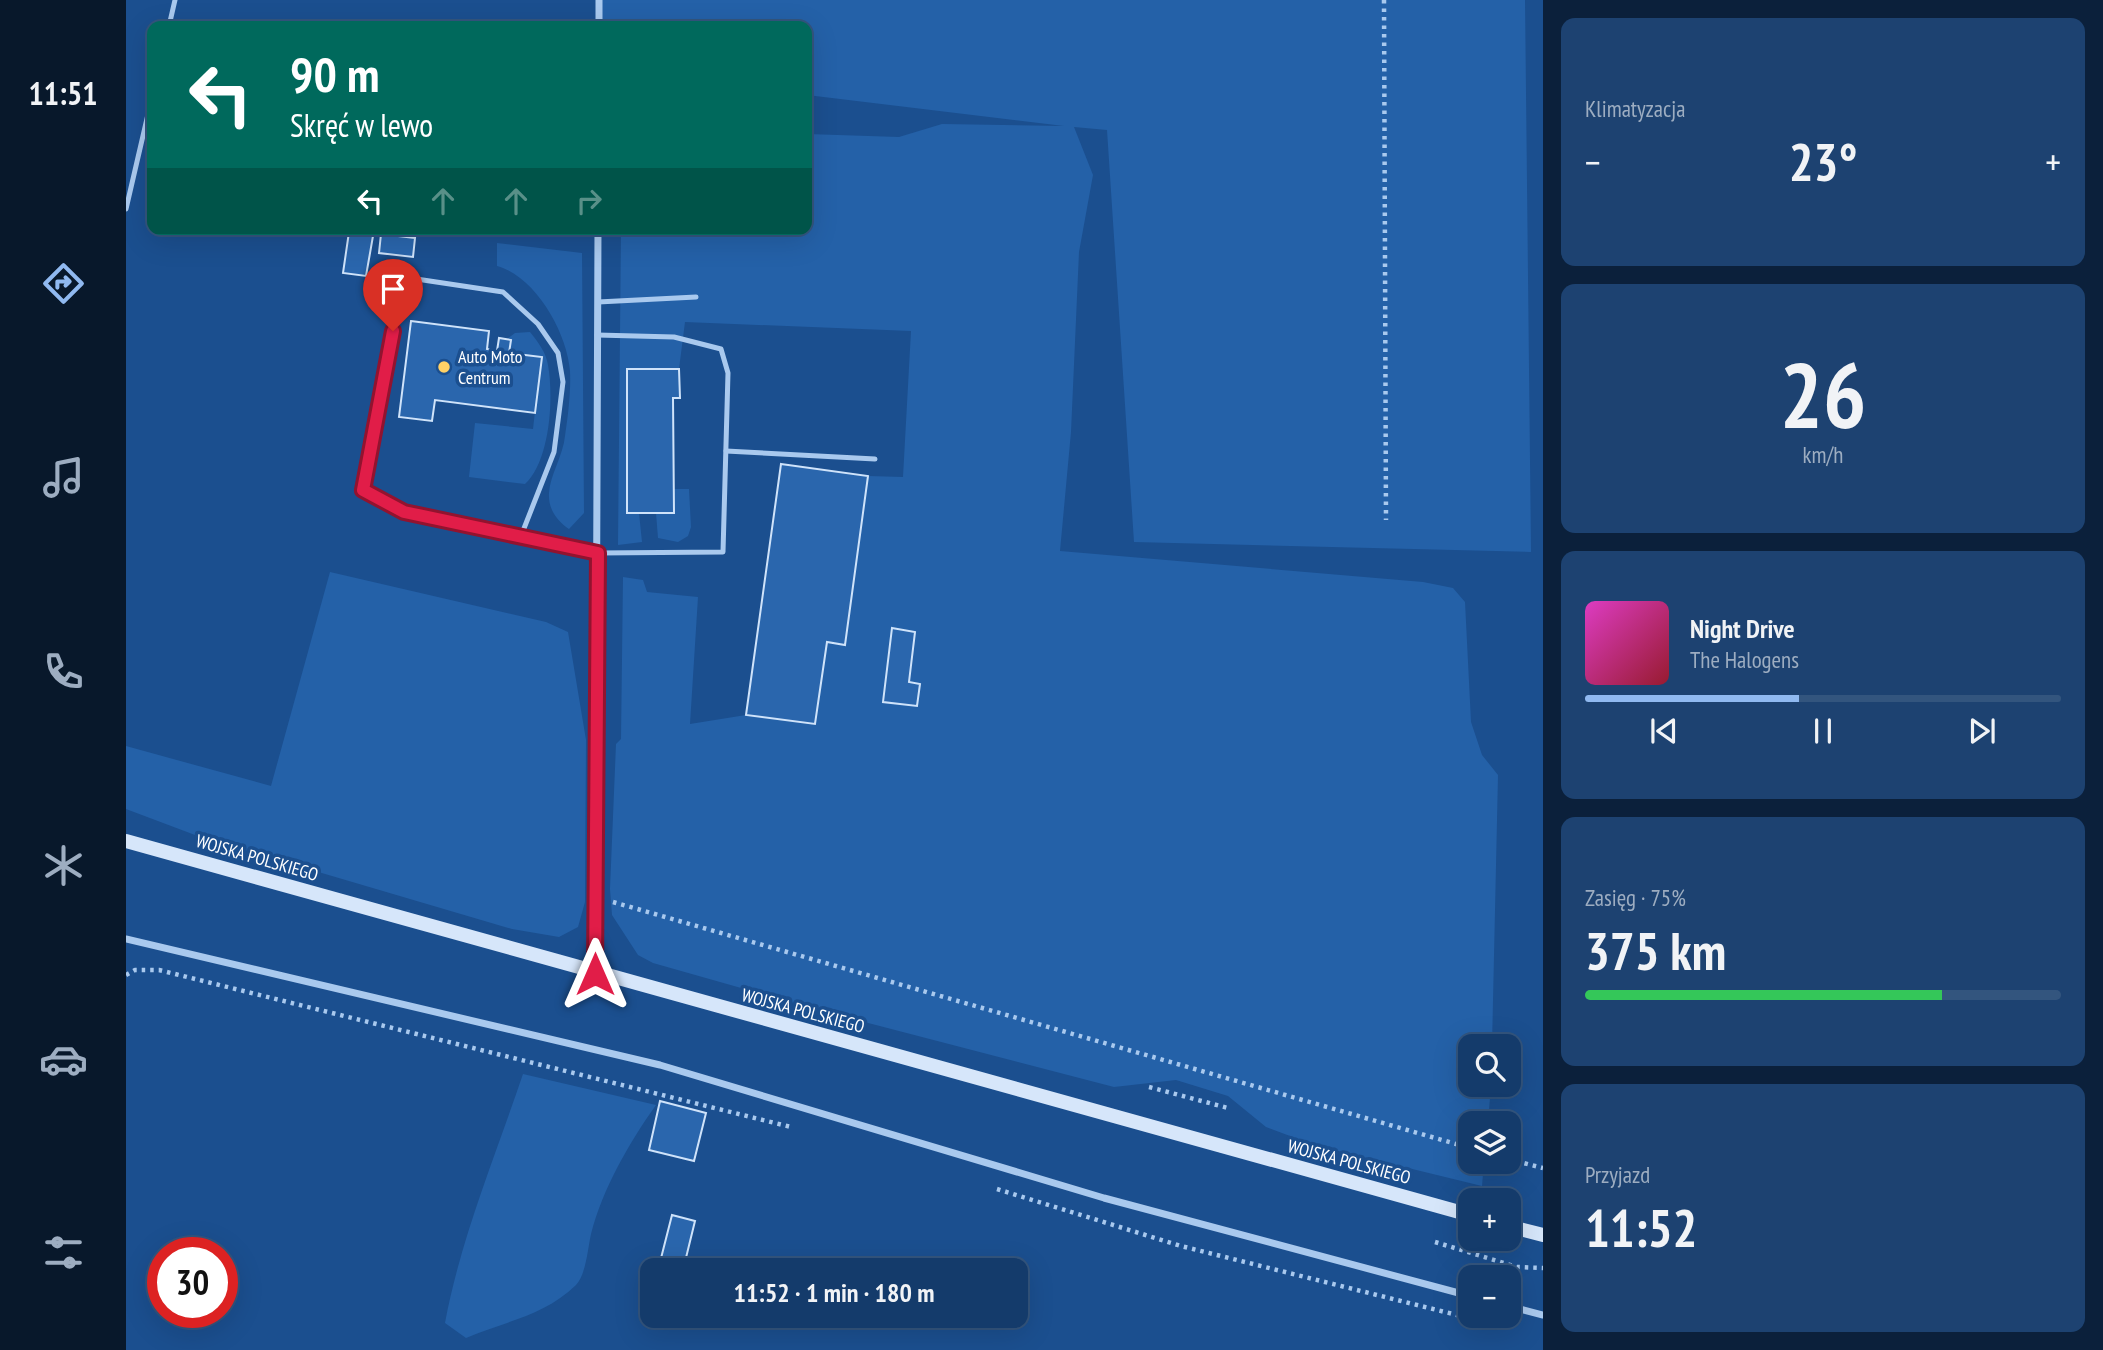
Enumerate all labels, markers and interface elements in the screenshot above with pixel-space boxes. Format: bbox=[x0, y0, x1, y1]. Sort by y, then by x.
text: 90 m bbox=[290, 42, 379, 106]
icon: left bbox=[175, 49, 266, 140]
text: 11:51 bbox=[28, 72, 98, 114]
text: Klimatyzacja bbox=[1585, 94, 1685, 123]
text: Skręć w lewo bbox=[290, 104, 433, 146]
text: 23° bbox=[1789, 128, 1857, 195]
text: − bbox=[1585, 137, 1601, 186]
text: + bbox=[2045, 137, 2061, 186]
icon: left bbox=[351, 182, 389, 220]
icon: ahead bbox=[424, 182, 462, 220]
icon: ahead bbox=[497, 182, 535, 220]
icon: right bbox=[570, 182, 608, 220]
icon: directions bbox=[39, 259, 88, 308]
pin bbox=[363, 259, 423, 331]
icon: arrive bbox=[374, 270, 412, 308]
text: 26 bbox=[1780, 335, 1867, 453]
place label: Auto Moto Centrum bbox=[458, 345, 523, 389]
marker: Auto Moto Centrum bbox=[436, 359, 452, 375]
text: km/h bbox=[1803, 440, 1843, 469]
icon: music bbox=[39, 453, 88, 502]
text: Night Drive bbox=[1690, 612, 1795, 645]
text: The Halogens bbox=[1690, 645, 1799, 674]
icon: phone bbox=[39, 647, 88, 696]
icon: previous bbox=[1645, 712, 1683, 750]
icon: pause bbox=[1804, 712, 1842, 750]
icon: next bbox=[1963, 712, 2001, 750]
street label: WOJSKA POLSKIEGO bbox=[193, 829, 321, 886]
icon: climate bbox=[39, 841, 88, 890]
text: Zasięg · 75% bbox=[1585, 883, 1686, 912]
text: 375 km bbox=[1585, 917, 1726, 984]
position arrow bbox=[558, 937, 632, 1011]
street label: WOJSKA POLSKIEGO bbox=[739, 983, 867, 1038]
map controls bbox=[1458, 1034, 1521, 1328]
button: search bbox=[1458, 1034, 1521, 1097]
icon: car bbox=[39, 1035, 88, 1084]
button: layers bbox=[1458, 1111, 1521, 1174]
street label: WOJSKA POLSKIEGO bbox=[1285, 1134, 1413, 1189]
text: Przyjazd bbox=[1585, 1160, 1650, 1189]
button: + bbox=[1458, 1188, 1521, 1251]
text: 11:52 bbox=[1585, 1194, 1697, 1261]
icon: filters bbox=[39, 1228, 88, 1277]
speed limit sign: 30 bbox=[147, 1237, 238, 1328]
button: − bbox=[1458, 1265, 1521, 1328]
text: 11:52 · 1 min · 180 m bbox=[734, 1276, 934, 1309]

